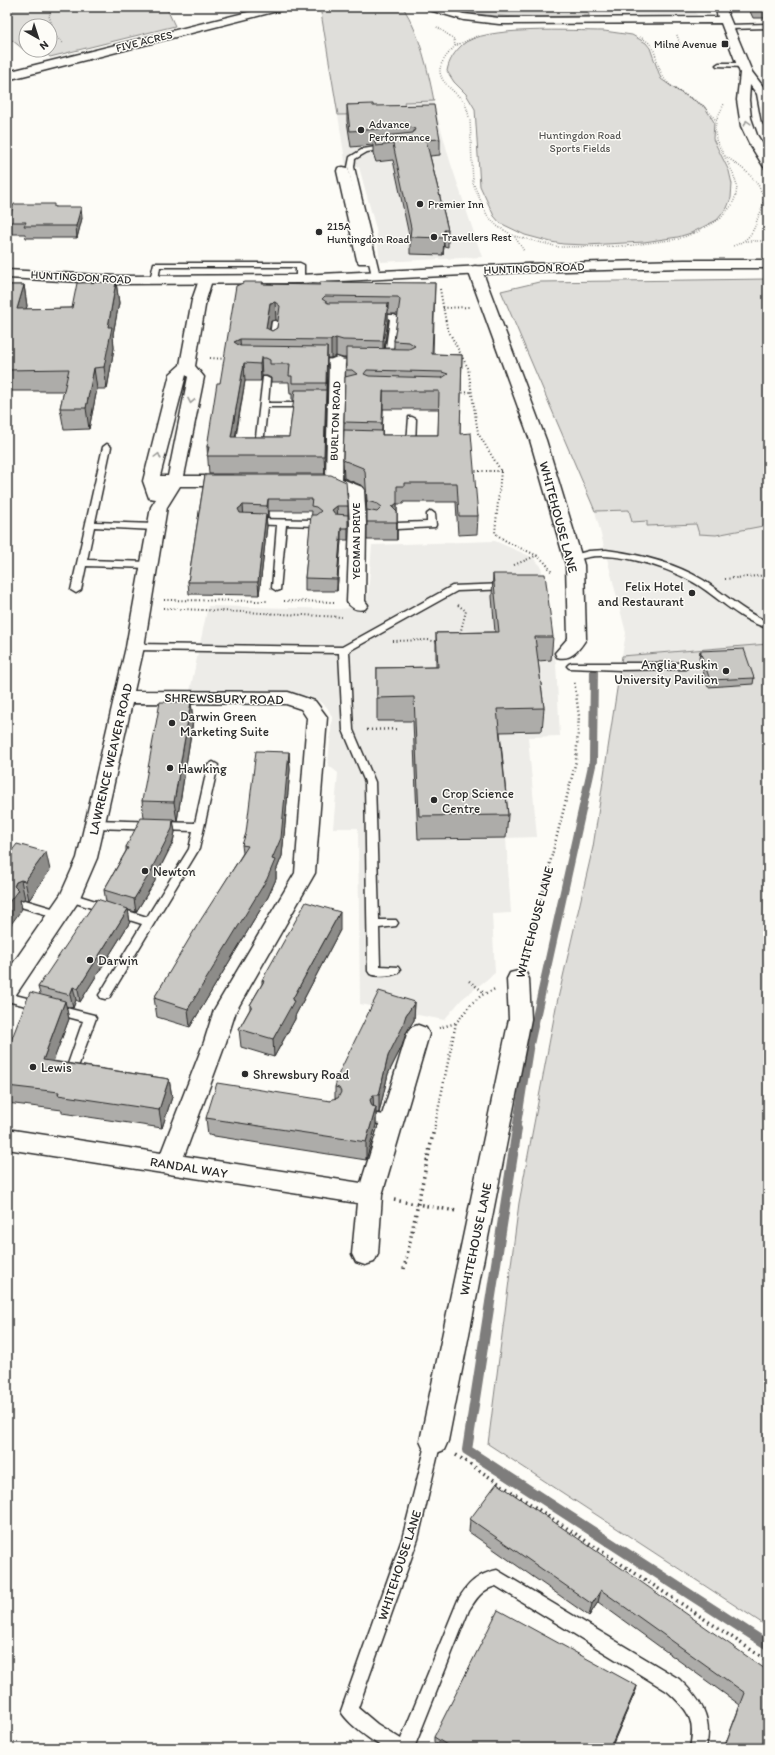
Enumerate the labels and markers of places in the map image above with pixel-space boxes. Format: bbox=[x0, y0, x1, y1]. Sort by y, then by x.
place label: Milne Avenue bbox=[654, 38, 717, 51]
marker: Milne Avenue bbox=[720, 39, 730, 49]
place label: Advance Performance bbox=[369, 118, 430, 144]
marker: Advance Performance bbox=[356, 125, 366, 135]
place label: Premier Inn bbox=[428, 198, 484, 211]
marker: Premier Inn bbox=[415, 199, 425, 209]
place label: 215A Huntingdon Road bbox=[327, 220, 410, 246]
marker: 215A Huntingdon Road bbox=[314, 227, 324, 237]
place label: Travellers Rest bbox=[442, 231, 512, 244]
marker: Travellers Rest bbox=[429, 232, 439, 242]
place label: Felix Hotel and Restaurant bbox=[598, 579, 684, 609]
marker: Felix Hotel and Restaurant bbox=[687, 588, 697, 598]
place label: Anglia Ruskin University Pavilion bbox=[614, 657, 719, 687]
marker: Anglia Ruskin University Pavilion bbox=[721, 666, 731, 676]
place label: Darwin Green Marketing Suite bbox=[180, 709, 269, 739]
marker: Darwin Green Marketing Suite bbox=[167, 718, 177, 728]
place label: Hawking bbox=[178, 761, 227, 776]
marker: Hawking bbox=[165, 763, 175, 773]
place label: Crop Science Centre bbox=[442, 786, 514, 816]
marker: Crop Science Centre bbox=[429, 795, 439, 805]
place label: Newton bbox=[153, 864, 196, 879]
marker: Newton bbox=[140, 866, 150, 876]
place label: Darwin bbox=[98, 953, 139, 968]
marker: Darwin bbox=[85, 955, 95, 965]
place label: Lewis bbox=[41, 1060, 72, 1075]
marker: Lewis bbox=[28, 1062, 38, 1072]
place label: Shrewsbury Road bbox=[253, 1067, 349, 1082]
marker: Shrewsbury Road bbox=[240, 1069, 250, 1079]

